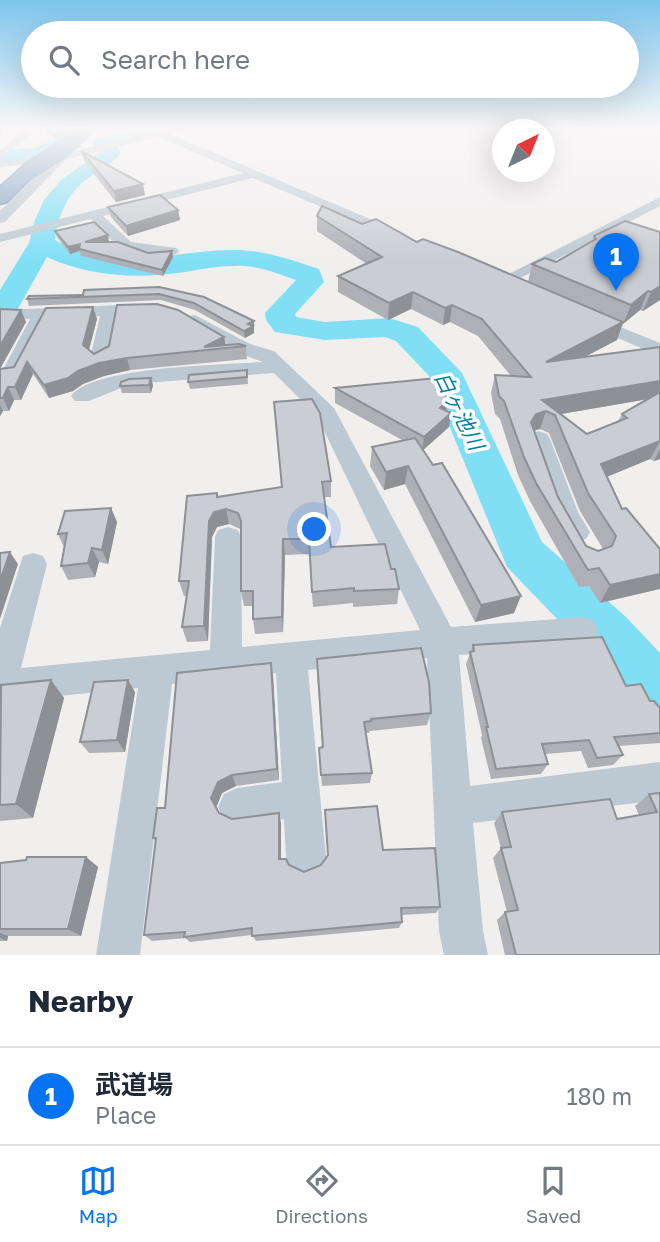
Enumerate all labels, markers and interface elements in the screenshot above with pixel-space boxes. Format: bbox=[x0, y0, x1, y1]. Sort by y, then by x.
search box bbox=[21, 21, 639, 98]
icon: search bbox=[45, 41, 83, 79]
text: Search here bbox=[101, 44, 250, 75]
north arrow bbox=[492, 119, 555, 182]
pin: 1 bbox=[593, 233, 639, 291]
water label: 白ヶ池川 bbox=[430, 367, 491, 456]
your location bbox=[297, 512, 331, 546]
text: Nearby bbox=[28, 983, 133, 1019]
text: 武道場 bbox=[95, 1069, 173, 1100]
text: 1 bbox=[45, 1082, 57, 1110]
text: 180 m bbox=[566, 1082, 632, 1110]
text: Place bbox=[95, 1101, 156, 1129]
tab: Map bbox=[79, 1162, 118, 1227]
tab: Directions bbox=[275, 1162, 368, 1227]
tab: Saved bbox=[526, 1162, 581, 1227]

